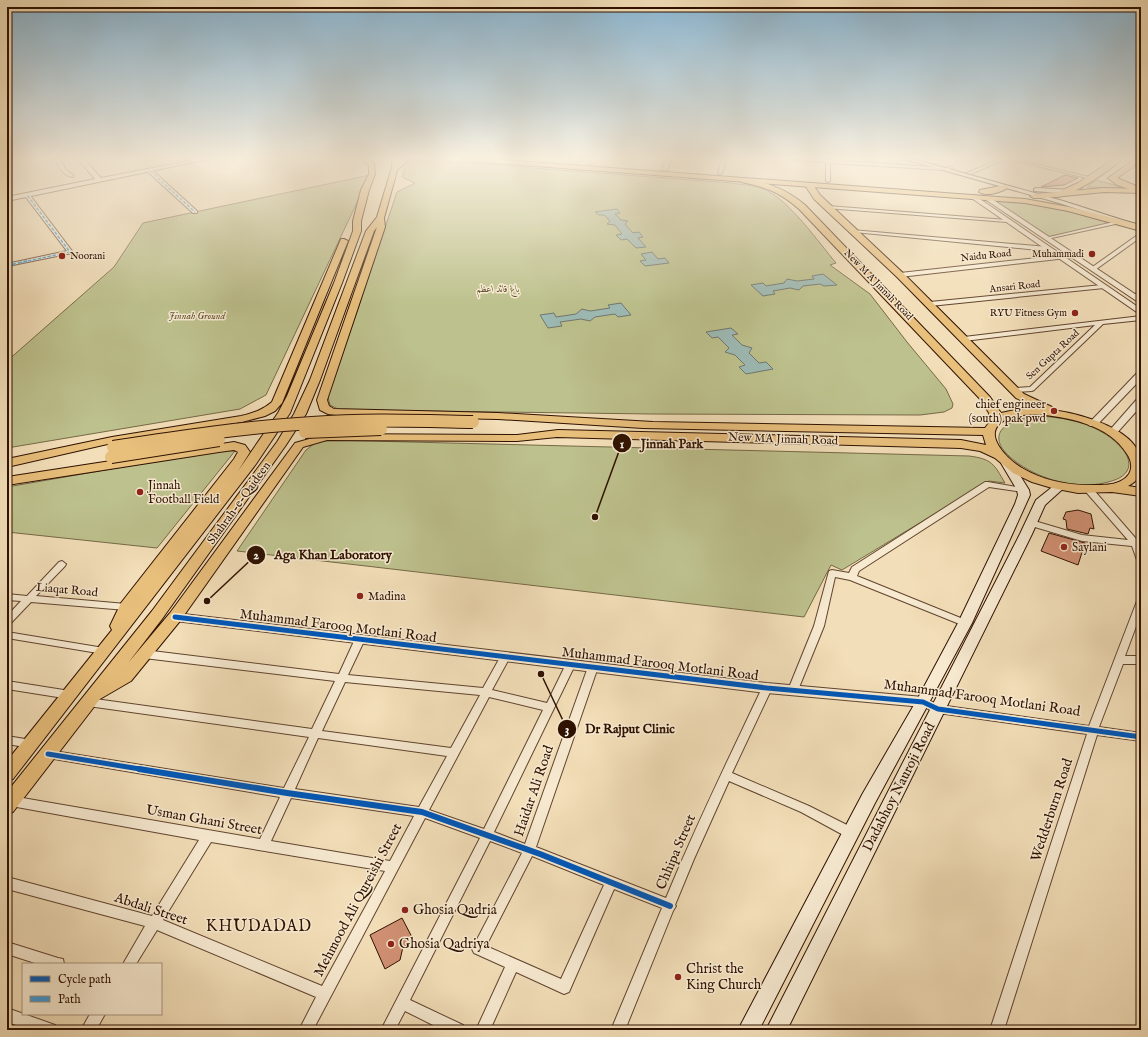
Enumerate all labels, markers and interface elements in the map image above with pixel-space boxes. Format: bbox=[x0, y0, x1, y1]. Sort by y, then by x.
street label: New M A Jinnah Road bbox=[841, 247, 916, 324]
street label: Naidu Road bbox=[960, 247, 1013, 265]
place label: Muhammadi bbox=[1032, 248, 1084, 261]
marker: Muhammadi bbox=[1087, 249, 1097, 259]
place label: Noorani bbox=[70, 250, 105, 263]
marker: Noorani bbox=[57, 251, 67, 261]
street label: Ansari Road bbox=[988, 278, 1042, 296]
park label: باغ قائد اعظم bbox=[476, 283, 520, 298]
place label: RYU Fitness Gym bbox=[990, 307, 1067, 320]
marker: RYU Fitness Gym bbox=[1070, 308, 1080, 318]
park label: Jinnah Ground bbox=[169, 310, 226, 323]
street label: Sen Gupta Road bbox=[1024, 326, 1083, 383]
place label: chief engineer (south) pak pwd bbox=[969, 397, 1047, 427]
marker: chief engineer (south) pak pwd bbox=[1049, 406, 1059, 416]
street label: New MA Jinnah Road bbox=[728, 430, 839, 449]
callout: Jinnah Park bbox=[612, 431, 711, 456]
text: Jinnah Park bbox=[639, 436, 704, 453]
text: 1 bbox=[620, 437, 625, 452]
street label: Shahrah-e-Qaideen bbox=[204, 458, 274, 547]
place label: Jinnah Football Field bbox=[146, 478, 220, 507]
marker: Jinnah Football Field bbox=[135, 487, 145, 497]
place label: Saylani bbox=[1072, 540, 1107, 555]
callout: Aga Khan Laboratory bbox=[246, 542, 400, 567]
marker: Saylani bbox=[1059, 542, 1069, 552]
text: Aga Khan Laboratory bbox=[273, 547, 392, 564]
text: 2 bbox=[253, 548, 259, 563]
street label: Liaqat Road bbox=[35, 580, 99, 601]
place label: Madina bbox=[368, 589, 406, 604]
marker: Madina bbox=[355, 591, 365, 601]
street label: Muhammad Farooq Motlani Road bbox=[239, 605, 438, 647]
street label: Muhammad Farooq Motlani Road bbox=[561, 643, 760, 685]
street label: Muhammad Farooq Motlani Road bbox=[883, 675, 1082, 721]
callout: Dr Rajput Clinic bbox=[557, 716, 683, 741]
street label: Dadabhoy Nauroji Road bbox=[859, 719, 940, 855]
text: Dr Rajput Clinic bbox=[585, 721, 675, 738]
text: 3 bbox=[565, 722, 569, 737]
street label: Haidar Ali Road bbox=[510, 743, 558, 839]
street label: Wedderburn Road bbox=[1027, 756, 1077, 864]
street label: Usman Ghani Street bbox=[145, 801, 264, 839]
street label: Chhipa Street bbox=[652, 811, 700, 892]
street label: Mehmood Ali Qureishi Street bbox=[310, 820, 406, 980]
street label: Abdali Street bbox=[111, 888, 190, 929]
place label: Ghosia Qadria bbox=[413, 901, 498, 919]
marker: Ghosia Qadria bbox=[400, 905, 410, 915]
district label: KHUDADAD bbox=[206, 917, 312, 937]
place label: Ghosia Qadriya bbox=[399, 935, 490, 953]
marker: Ghosia Qadriya bbox=[386, 939, 396, 949]
place label: Christ the King Church bbox=[686, 960, 762, 994]
legend bbox=[22, 963, 162, 1015]
text: Cycle path bbox=[58, 972, 112, 988]
marker: Christ the King Church bbox=[673, 972, 683, 982]
text: Path bbox=[58, 992, 81, 1007]

